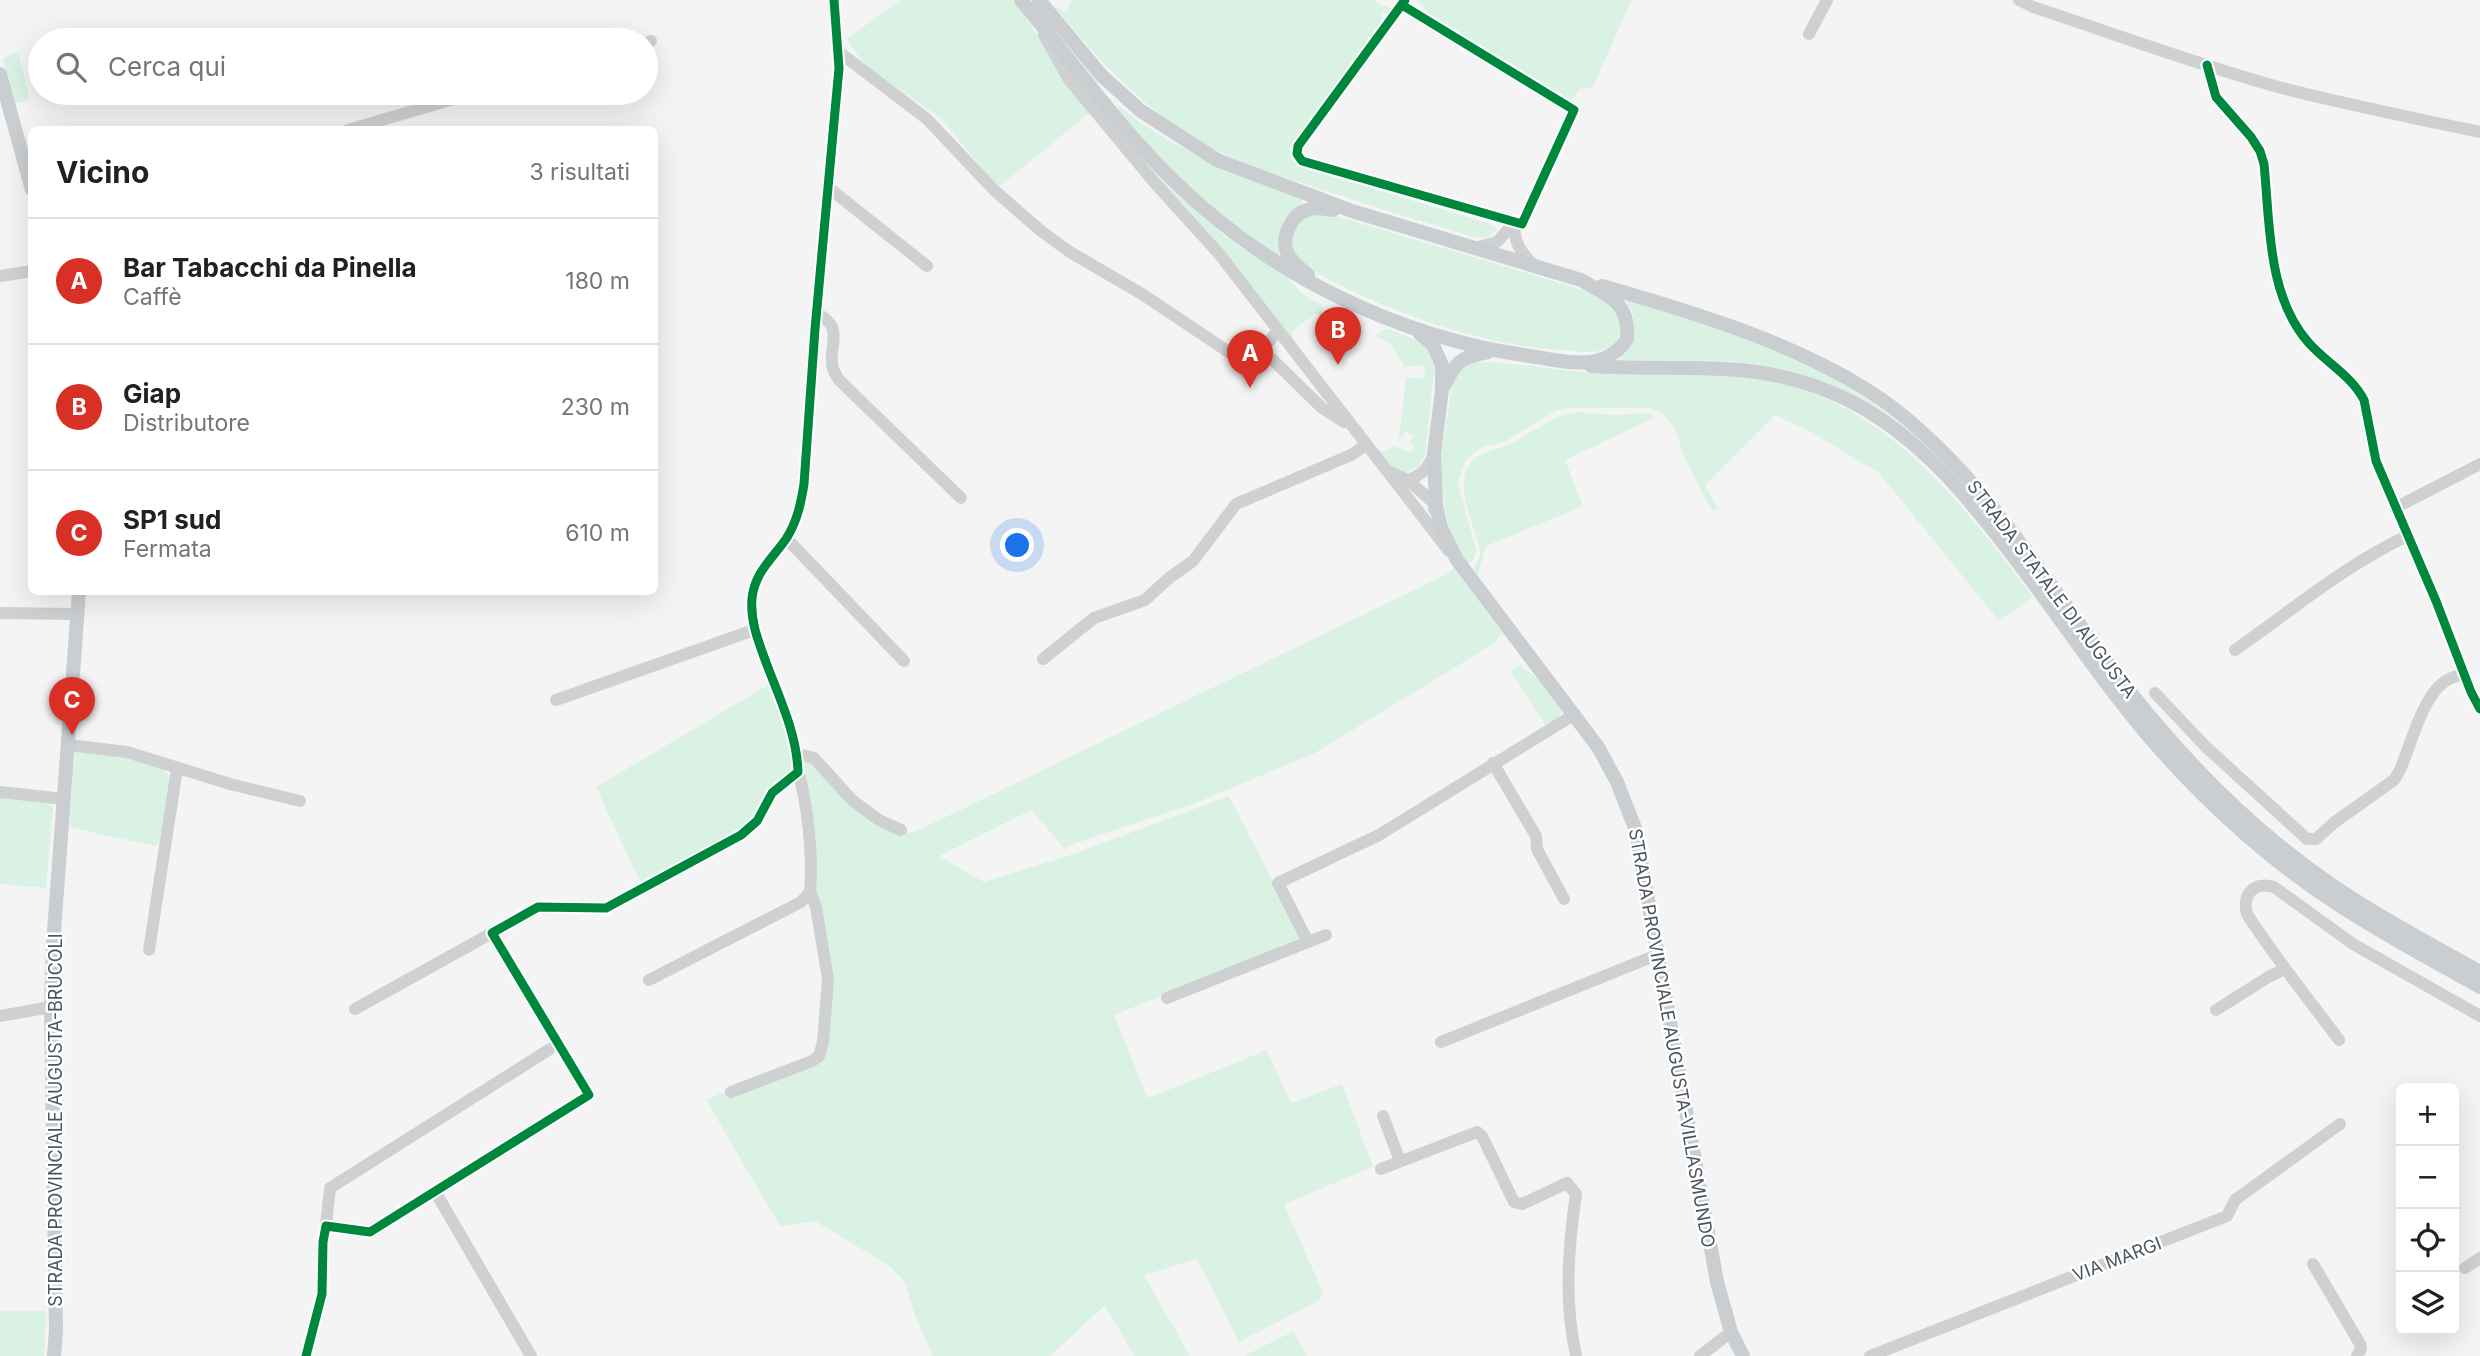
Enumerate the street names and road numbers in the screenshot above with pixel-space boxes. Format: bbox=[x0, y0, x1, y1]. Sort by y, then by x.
street label: STRADA STATALE DI AUGUSTA bbox=[1963, 476, 2141, 702]
street label: STRADA PROVINCIALE AUGUSTA-VILLASMUNDO bbox=[1625, 827, 1719, 1249]
street label: STRADA PROVINCIALE AUGUSTA-BRUCOLI bbox=[45, 933, 66, 1307]
street label: VIA MARGI bbox=[2070, 1232, 2164, 1286]

